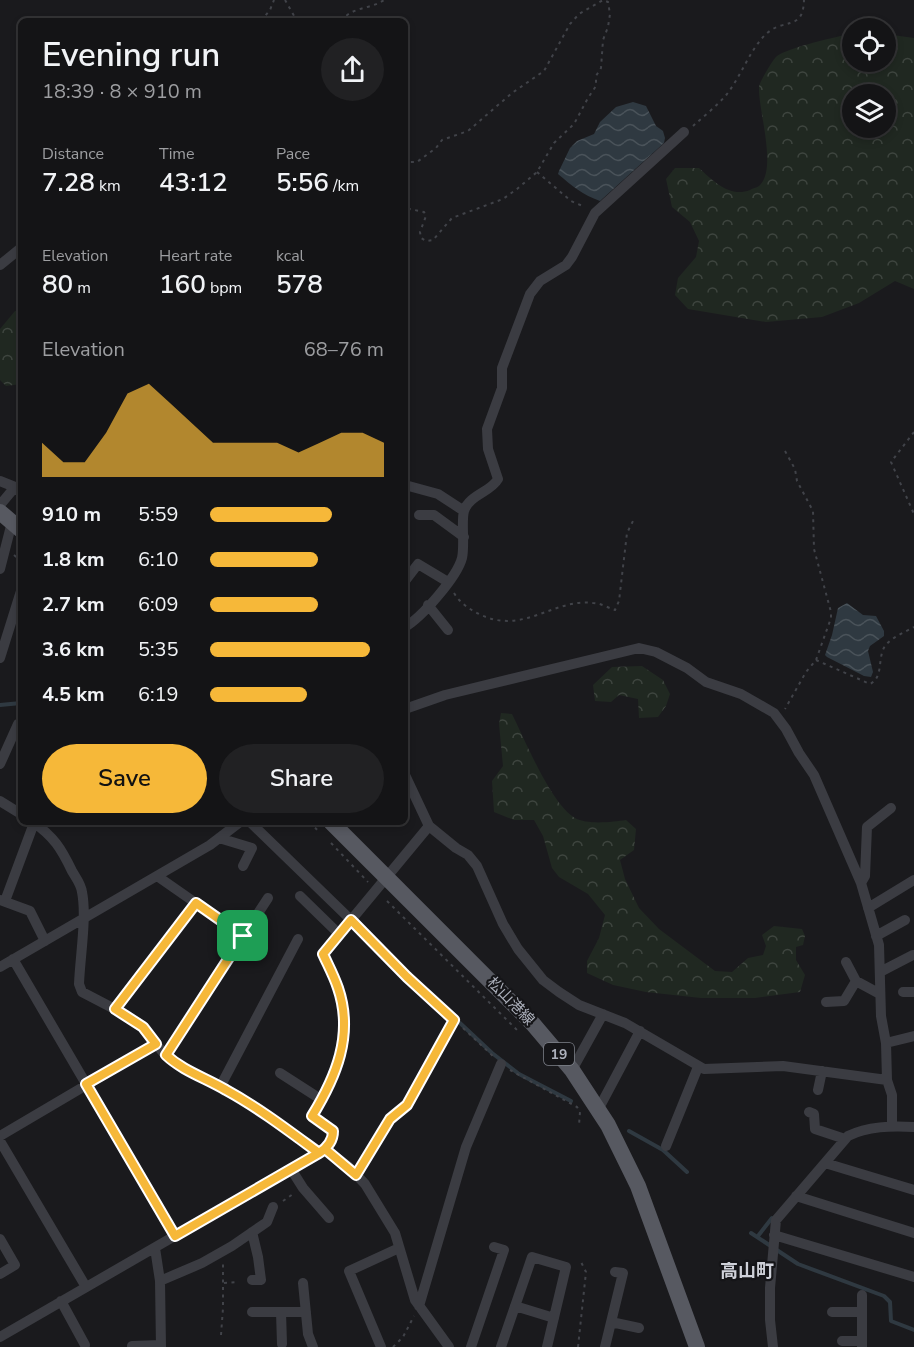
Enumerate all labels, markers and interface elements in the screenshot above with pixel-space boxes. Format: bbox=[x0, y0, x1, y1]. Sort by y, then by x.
map controls bbox=[842, 18, 896, 138]
button: locate bbox=[842, 18, 896, 72]
text: Evening run bbox=[42, 33, 220, 78]
button: share bbox=[321, 38, 384, 101]
text: 18:39 · 8 × 910 m bbox=[42, 78, 202, 105]
button: layers bbox=[842, 84, 896, 138]
text: Distance bbox=[42, 143, 104, 165]
text: Time bbox=[159, 143, 195, 165]
text: Pace bbox=[276, 143, 310, 165]
text: 7.28 bbox=[42, 165, 95, 200]
text: 43:12 bbox=[159, 165, 228, 200]
text: 5:56 bbox=[276, 165, 329, 200]
text: km bbox=[95, 175, 121, 197]
text: /km bbox=[329, 175, 359, 197]
text: Elevation bbox=[42, 245, 108, 267]
text: Heart rate bbox=[159, 245, 232, 267]
text: kcal bbox=[276, 245, 304, 267]
text: 80 bbox=[42, 267, 73, 302]
text: 160 bbox=[159, 267, 206, 302]
text: 578 bbox=[276, 267, 323, 302]
text: m bbox=[73, 277, 91, 299]
text: bpm bbox=[206, 277, 242, 299]
text: Elevation bbox=[42, 336, 125, 363]
text: 68–76 m bbox=[304, 336, 384, 363]
text: 910 m bbox=[42, 501, 101, 528]
text: 5:59 bbox=[138, 501, 179, 528]
text: 1.8 km bbox=[42, 546, 105, 573]
text: 6:10 bbox=[138, 546, 179, 573]
text: 2.7 km bbox=[42, 591, 105, 618]
text: 6:09 bbox=[138, 591, 179, 618]
text: 3.6 km bbox=[42, 636, 105, 663]
text: 5:35 bbox=[138, 636, 179, 663]
text: 4.5 km bbox=[42, 681, 105, 708]
text: 6:19 bbox=[138, 681, 179, 708]
button: Save bbox=[42, 744, 207, 813]
button: Share bbox=[219, 744, 384, 813]
pin bbox=[217, 910, 268, 961]
icon: arrive bbox=[226, 919, 259, 952]
street label: 松山港線 bbox=[483, 972, 539, 1030]
road number: 19 bbox=[544, 1043, 574, 1065]
district label: 高山町 bbox=[720, 1259, 774, 1283]

